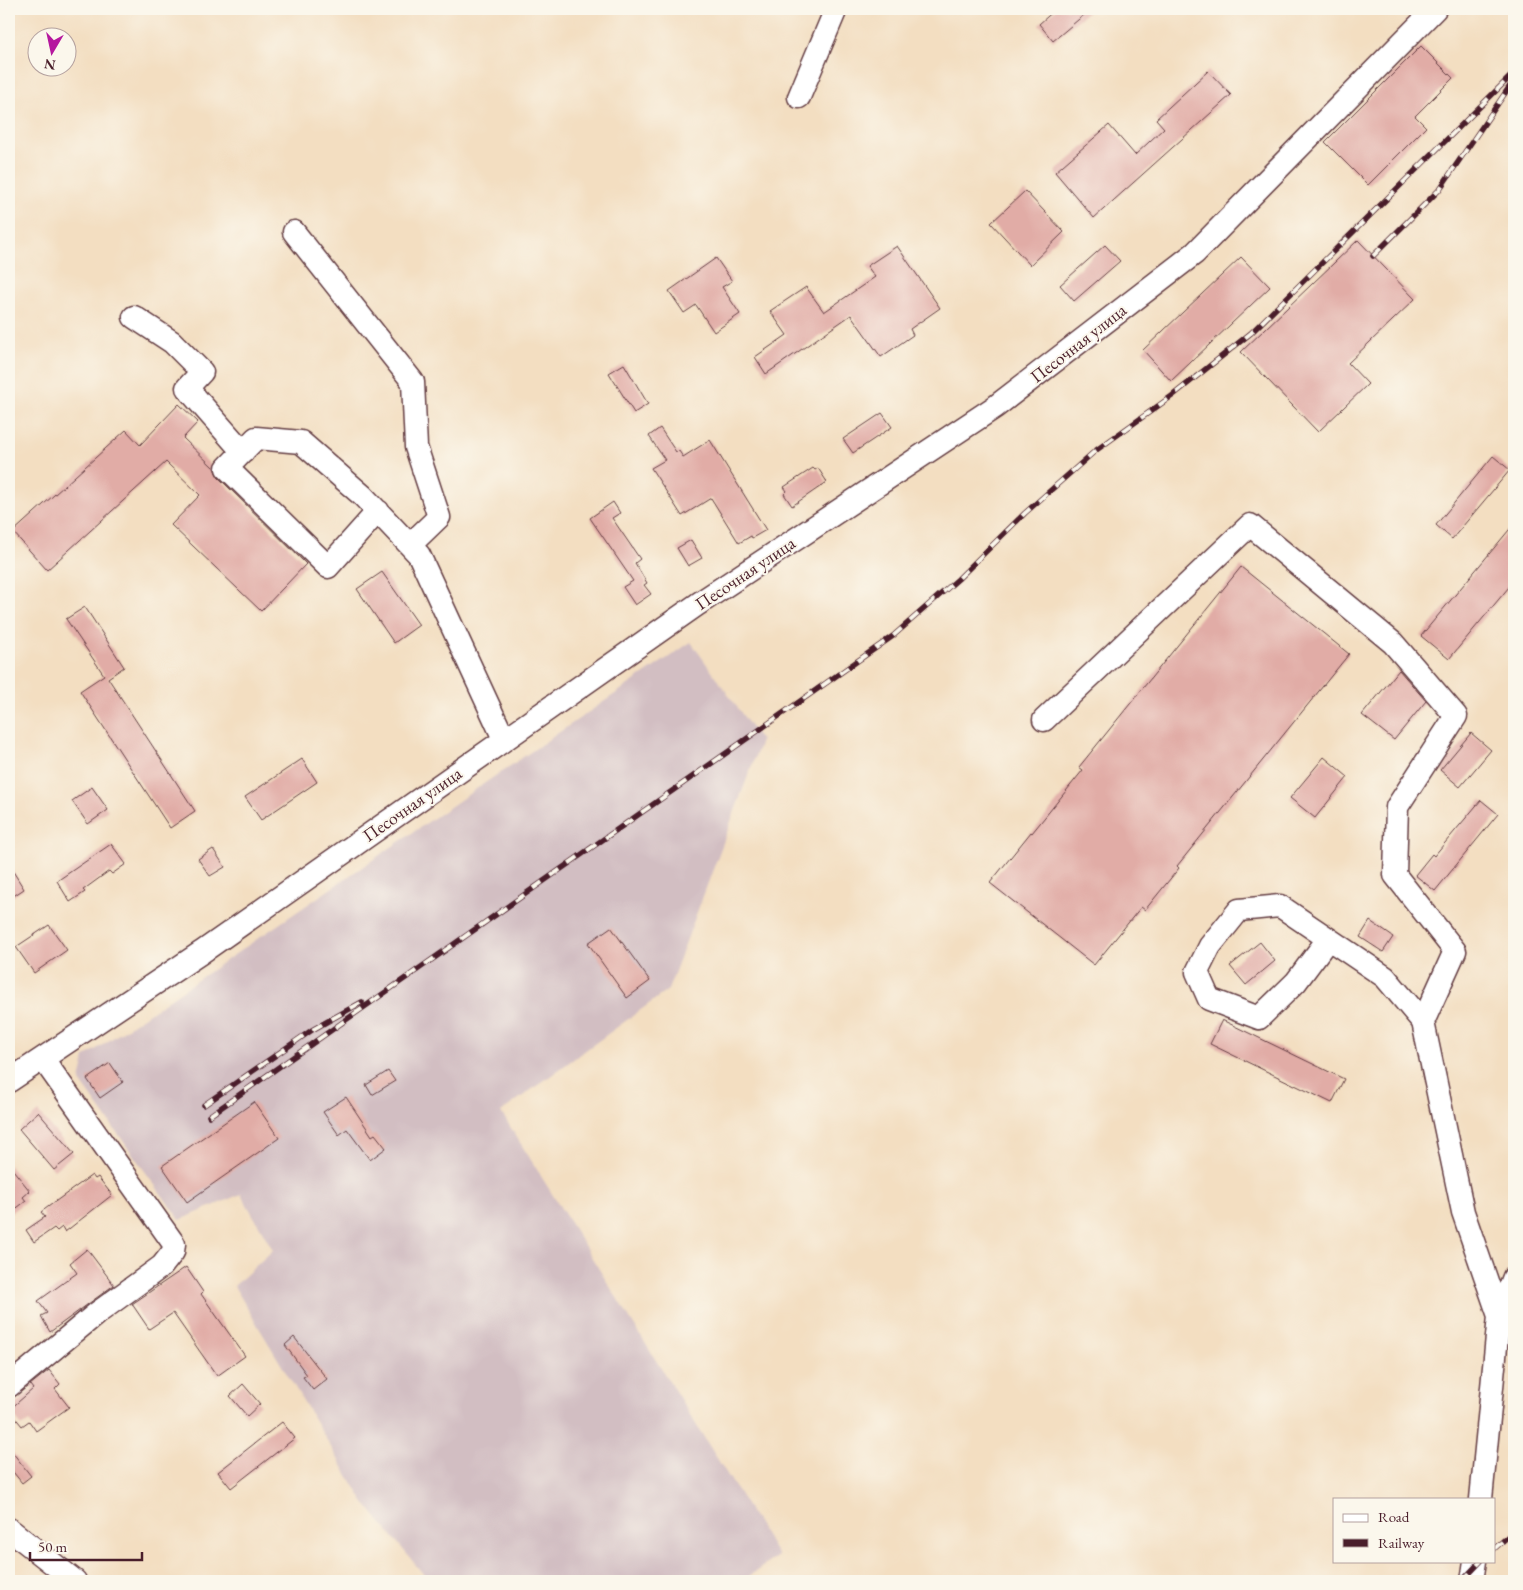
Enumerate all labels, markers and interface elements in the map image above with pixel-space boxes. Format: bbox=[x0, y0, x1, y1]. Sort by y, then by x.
north arrow bbox=[28, 28, 78, 78]
text: N bbox=[42, 55, 57, 75]
street label: Песочная улица bbox=[1025, 298, 1131, 388]
street label: Песочная улица bbox=[691, 531, 800, 615]
street label: Песочная улица bbox=[358, 761, 467, 847]
legend bbox=[1333, 1498, 1496, 1562]
text: Road bbox=[1378, 1507, 1410, 1526]
scale bar bbox=[30, 1530, 142, 1562]
text: Railway bbox=[1378, 1533, 1425, 1552]
text: 50 m bbox=[38, 1537, 67, 1556]

